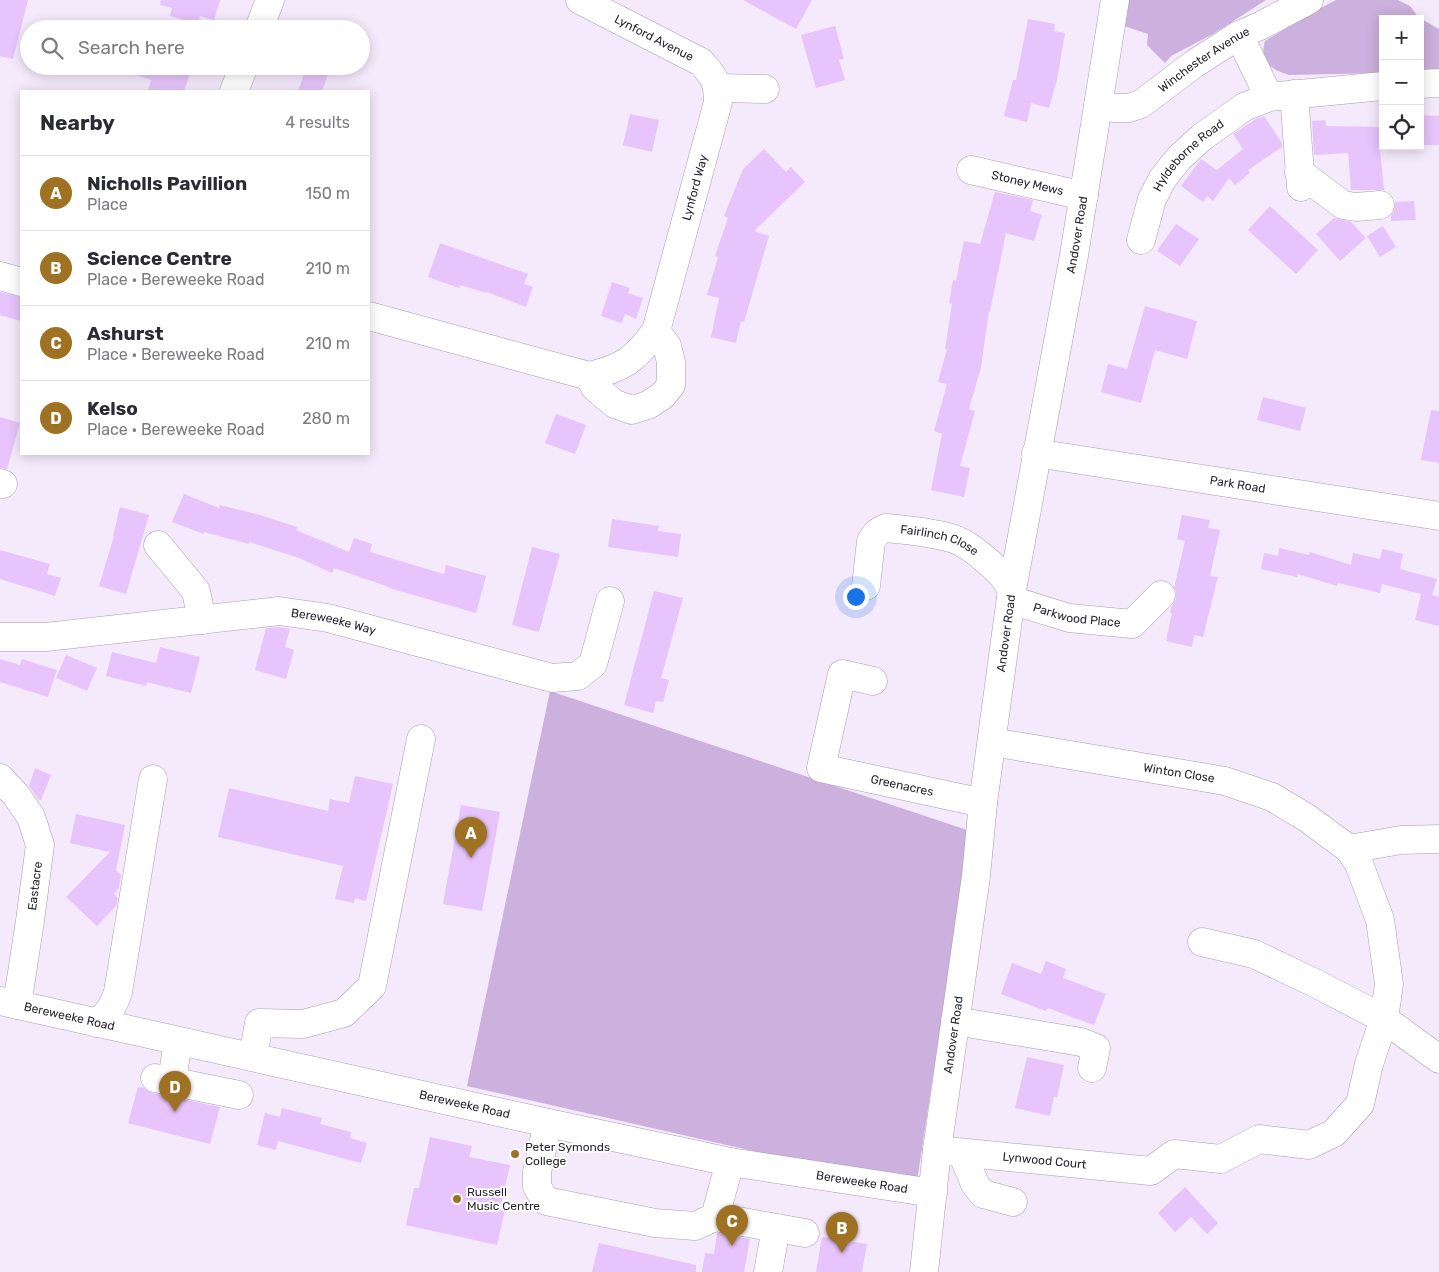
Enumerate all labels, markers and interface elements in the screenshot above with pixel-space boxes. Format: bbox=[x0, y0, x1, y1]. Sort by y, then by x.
street label: Lynford Avenue bbox=[612, 12, 696, 64]
map controls bbox=[1379, 15, 1424, 150]
button: + bbox=[1379, 15, 1424, 60]
search box bbox=[20, 20, 370, 75]
street label: Winchester Avenue bbox=[1156, 24, 1252, 95]
icon: search bbox=[38, 34, 66, 62]
text: Search here bbox=[78, 36, 185, 59]
button: − bbox=[1379, 60, 1424, 105]
button: locate bbox=[1379, 105, 1424, 150]
text: Nearby bbox=[40, 110, 115, 135]
text: 4 results bbox=[285, 113, 350, 132]
street label: Hyldeborne Road bbox=[1150, 117, 1226, 194]
street label: Lynford Way bbox=[679, 153, 711, 222]
street label: Stoney Mews bbox=[990, 168, 1065, 198]
text: Nicholls Pavillion bbox=[87, 172, 247, 195]
text: A bbox=[50, 184, 62, 203]
text: 150 m bbox=[305, 184, 350, 203]
text: Place bbox=[87, 195, 128, 214]
street label: Andover Road bbox=[1064, 195, 1090, 274]
text: Science Centre bbox=[87, 247, 232, 270]
text: B bbox=[50, 259, 62, 278]
text: 210 m bbox=[305, 259, 350, 278]
text: Place · Bereweeke Road bbox=[87, 270, 264, 289]
text: Ashurst bbox=[87, 322, 164, 345]
text: C bbox=[50, 334, 62, 353]
text: 210 m bbox=[305, 334, 350, 353]
text: Place · Bereweeke Road bbox=[87, 345, 264, 364]
text: Kelso bbox=[87, 397, 138, 420]
text: D bbox=[50, 409, 62, 428]
text: 280 m bbox=[302, 409, 350, 428]
text: Place · Bereweeke Road bbox=[87, 420, 264, 439]
street label: Park Road bbox=[1209, 473, 1266, 496]
street label: Fairlinch Close bbox=[900, 522, 982, 558]
your location bbox=[843, 584, 869, 610]
street label: Andover Road bbox=[994, 594, 1018, 673]
street label: Parkwood Place bbox=[1031, 600, 1121, 630]
street label: Bereweeke Way bbox=[290, 606, 378, 638]
street label: Winton Close bbox=[1142, 760, 1216, 786]
street label: Greenacres bbox=[869, 772, 935, 799]
pin: A bbox=[455, 817, 487, 858]
street label: Eastacre bbox=[25, 861, 45, 911]
street label: Andover Road bbox=[941, 995, 966, 1074]
street label: Bereweeke Road bbox=[23, 1000, 116, 1033]
pin: D bbox=[159, 1071, 191, 1112]
street label: Bereweeke Road bbox=[418, 1088, 511, 1121]
place label: Peter Symonds College bbox=[525, 1140, 610, 1168]
marker: Peter Symonds College bbox=[509, 1148, 521, 1160]
street label: Lynwood Court bbox=[1002, 1149, 1087, 1172]
street label: Bereweeke Road bbox=[815, 1168, 909, 1196]
place label: Russell Music Centre bbox=[467, 1185, 540, 1213]
marker: Russell Music Centre bbox=[451, 1193, 463, 1205]
pin: C bbox=[716, 1205, 748, 1246]
pin: B bbox=[826, 1212, 858, 1253]

